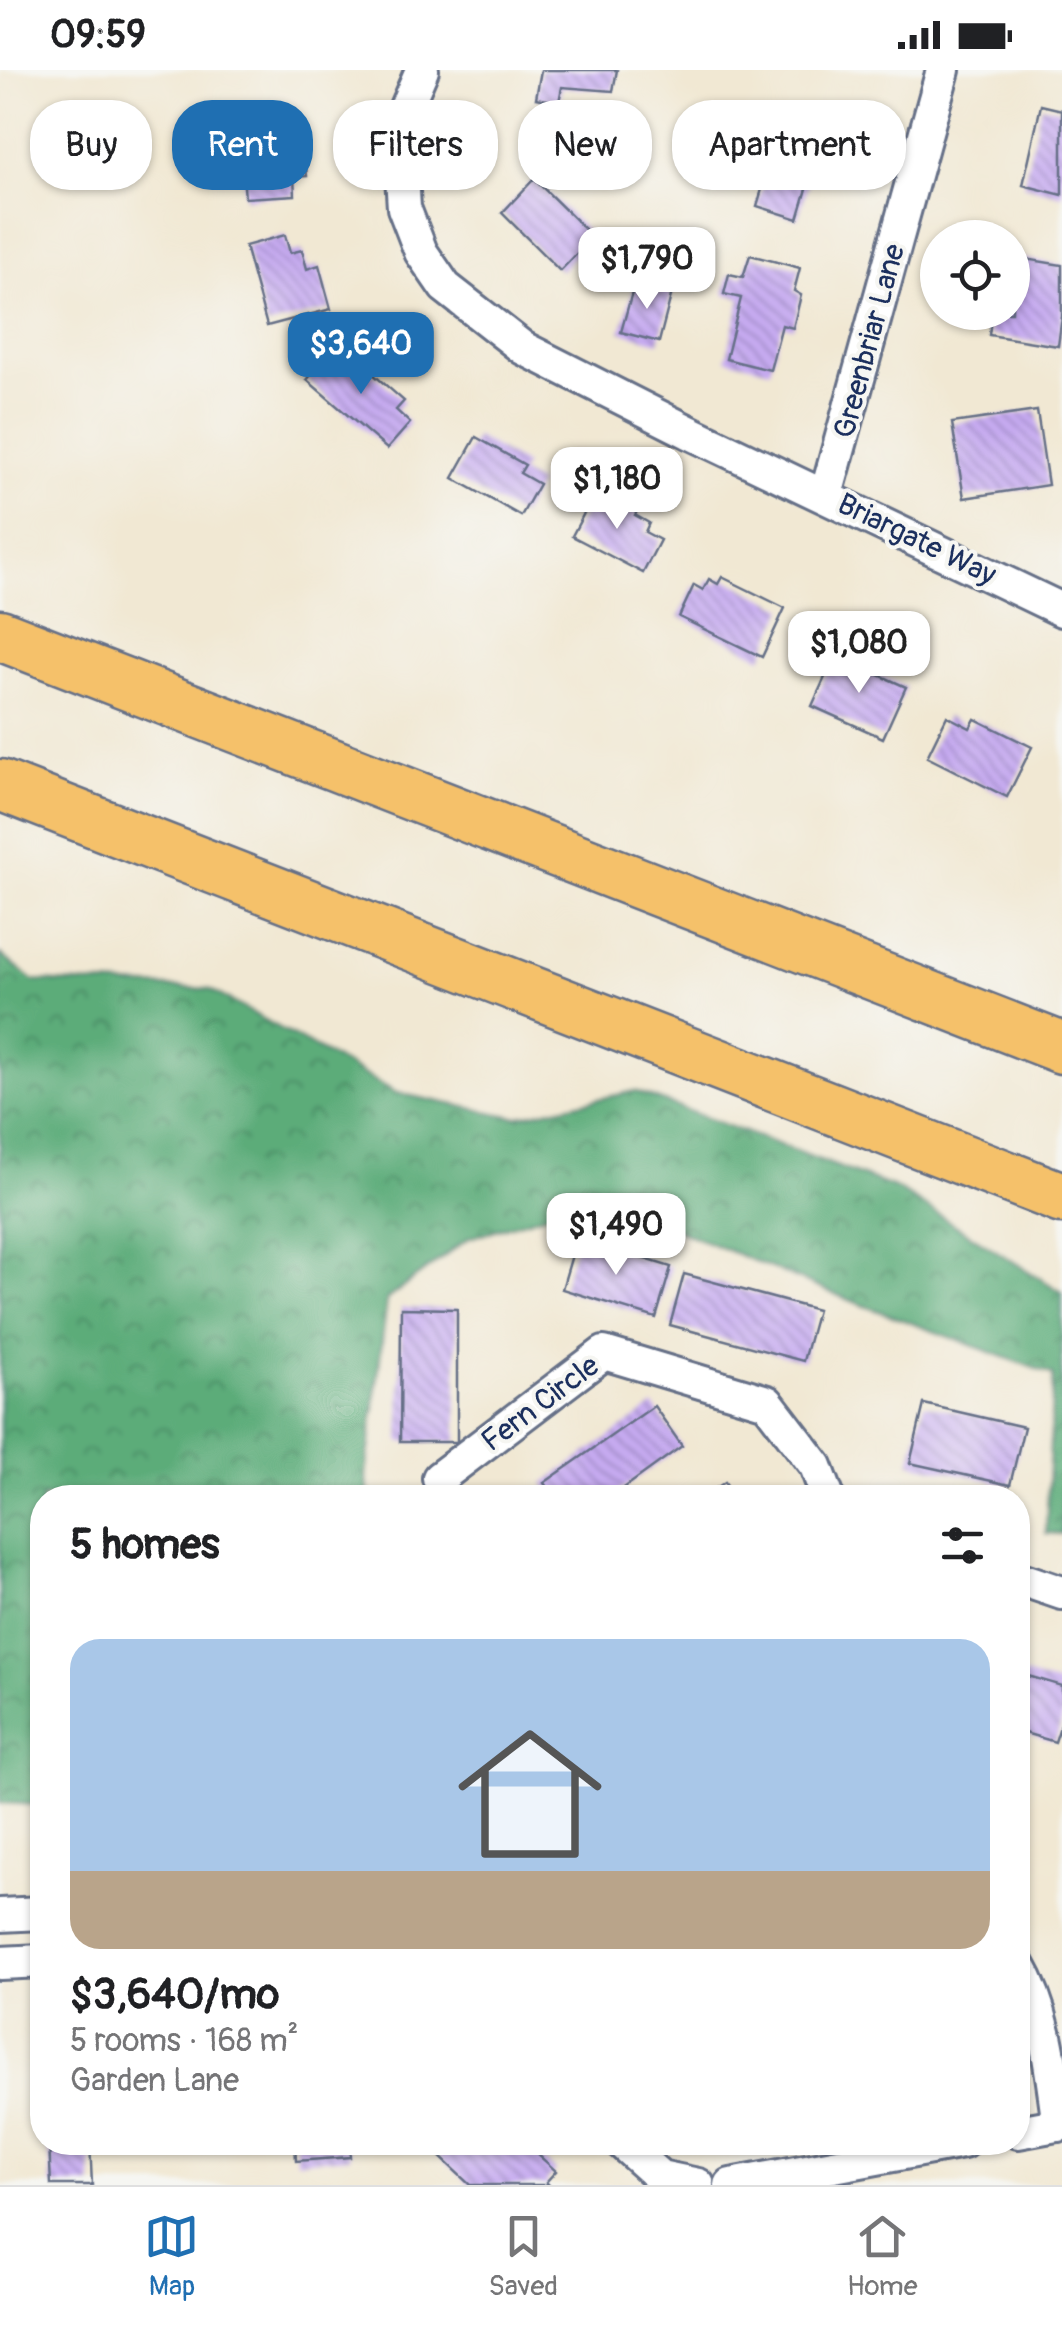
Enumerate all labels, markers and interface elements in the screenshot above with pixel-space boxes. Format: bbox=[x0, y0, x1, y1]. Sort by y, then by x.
text: 09:59 bbox=[50, 11, 146, 59]
chip: Buy bbox=[30, 100, 152, 190]
chip: Rent bbox=[172, 100, 313, 190]
chip: Filters bbox=[333, 100, 498, 190]
chip: New bbox=[518, 100, 652, 190]
chip: Apartment bbox=[672, 100, 906, 190]
map controls bbox=[920, 220, 1030, 330]
button: locate bbox=[920, 220, 1030, 330]
pin: $1,790 bbox=[566, 227, 728, 312]
text: $1,790 bbox=[600, 239, 694, 279]
street label: Greenbriar Lane bbox=[826, 240, 913, 442]
pin: $3,640 bbox=[280, 312, 442, 397]
text: $3,640 bbox=[310, 324, 412, 364]
pin: $1,180 bbox=[536, 447, 698, 532]
text: $1,180 bbox=[573, 459, 661, 499]
street label: Briargate Way bbox=[832, 485, 1002, 594]
pin: $1,080 bbox=[778, 611, 940, 696]
text: $1,080 bbox=[810, 623, 908, 663]
pin: $1,490 bbox=[535, 1193, 697, 1278]
text: $1,490 bbox=[569, 1205, 663, 1245]
street label: Fern Circle bbox=[474, 1347, 607, 1460]
icon: filters bbox=[935, 1518, 990, 1573]
text: 5 homes bbox=[70, 1519, 220, 1571]
icon: home bbox=[440, 1704, 620, 1884]
text: $3,640/mo bbox=[70, 1969, 279, 2021]
text: 5 rooms · 168 m² bbox=[70, 2021, 299, 2061]
text: Garden Lane bbox=[70, 2061, 239, 2101]
tab: Map bbox=[144, 2209, 199, 2304]
tab: Saved bbox=[488, 2209, 558, 2304]
tab: Home bbox=[847, 2209, 917, 2304]

